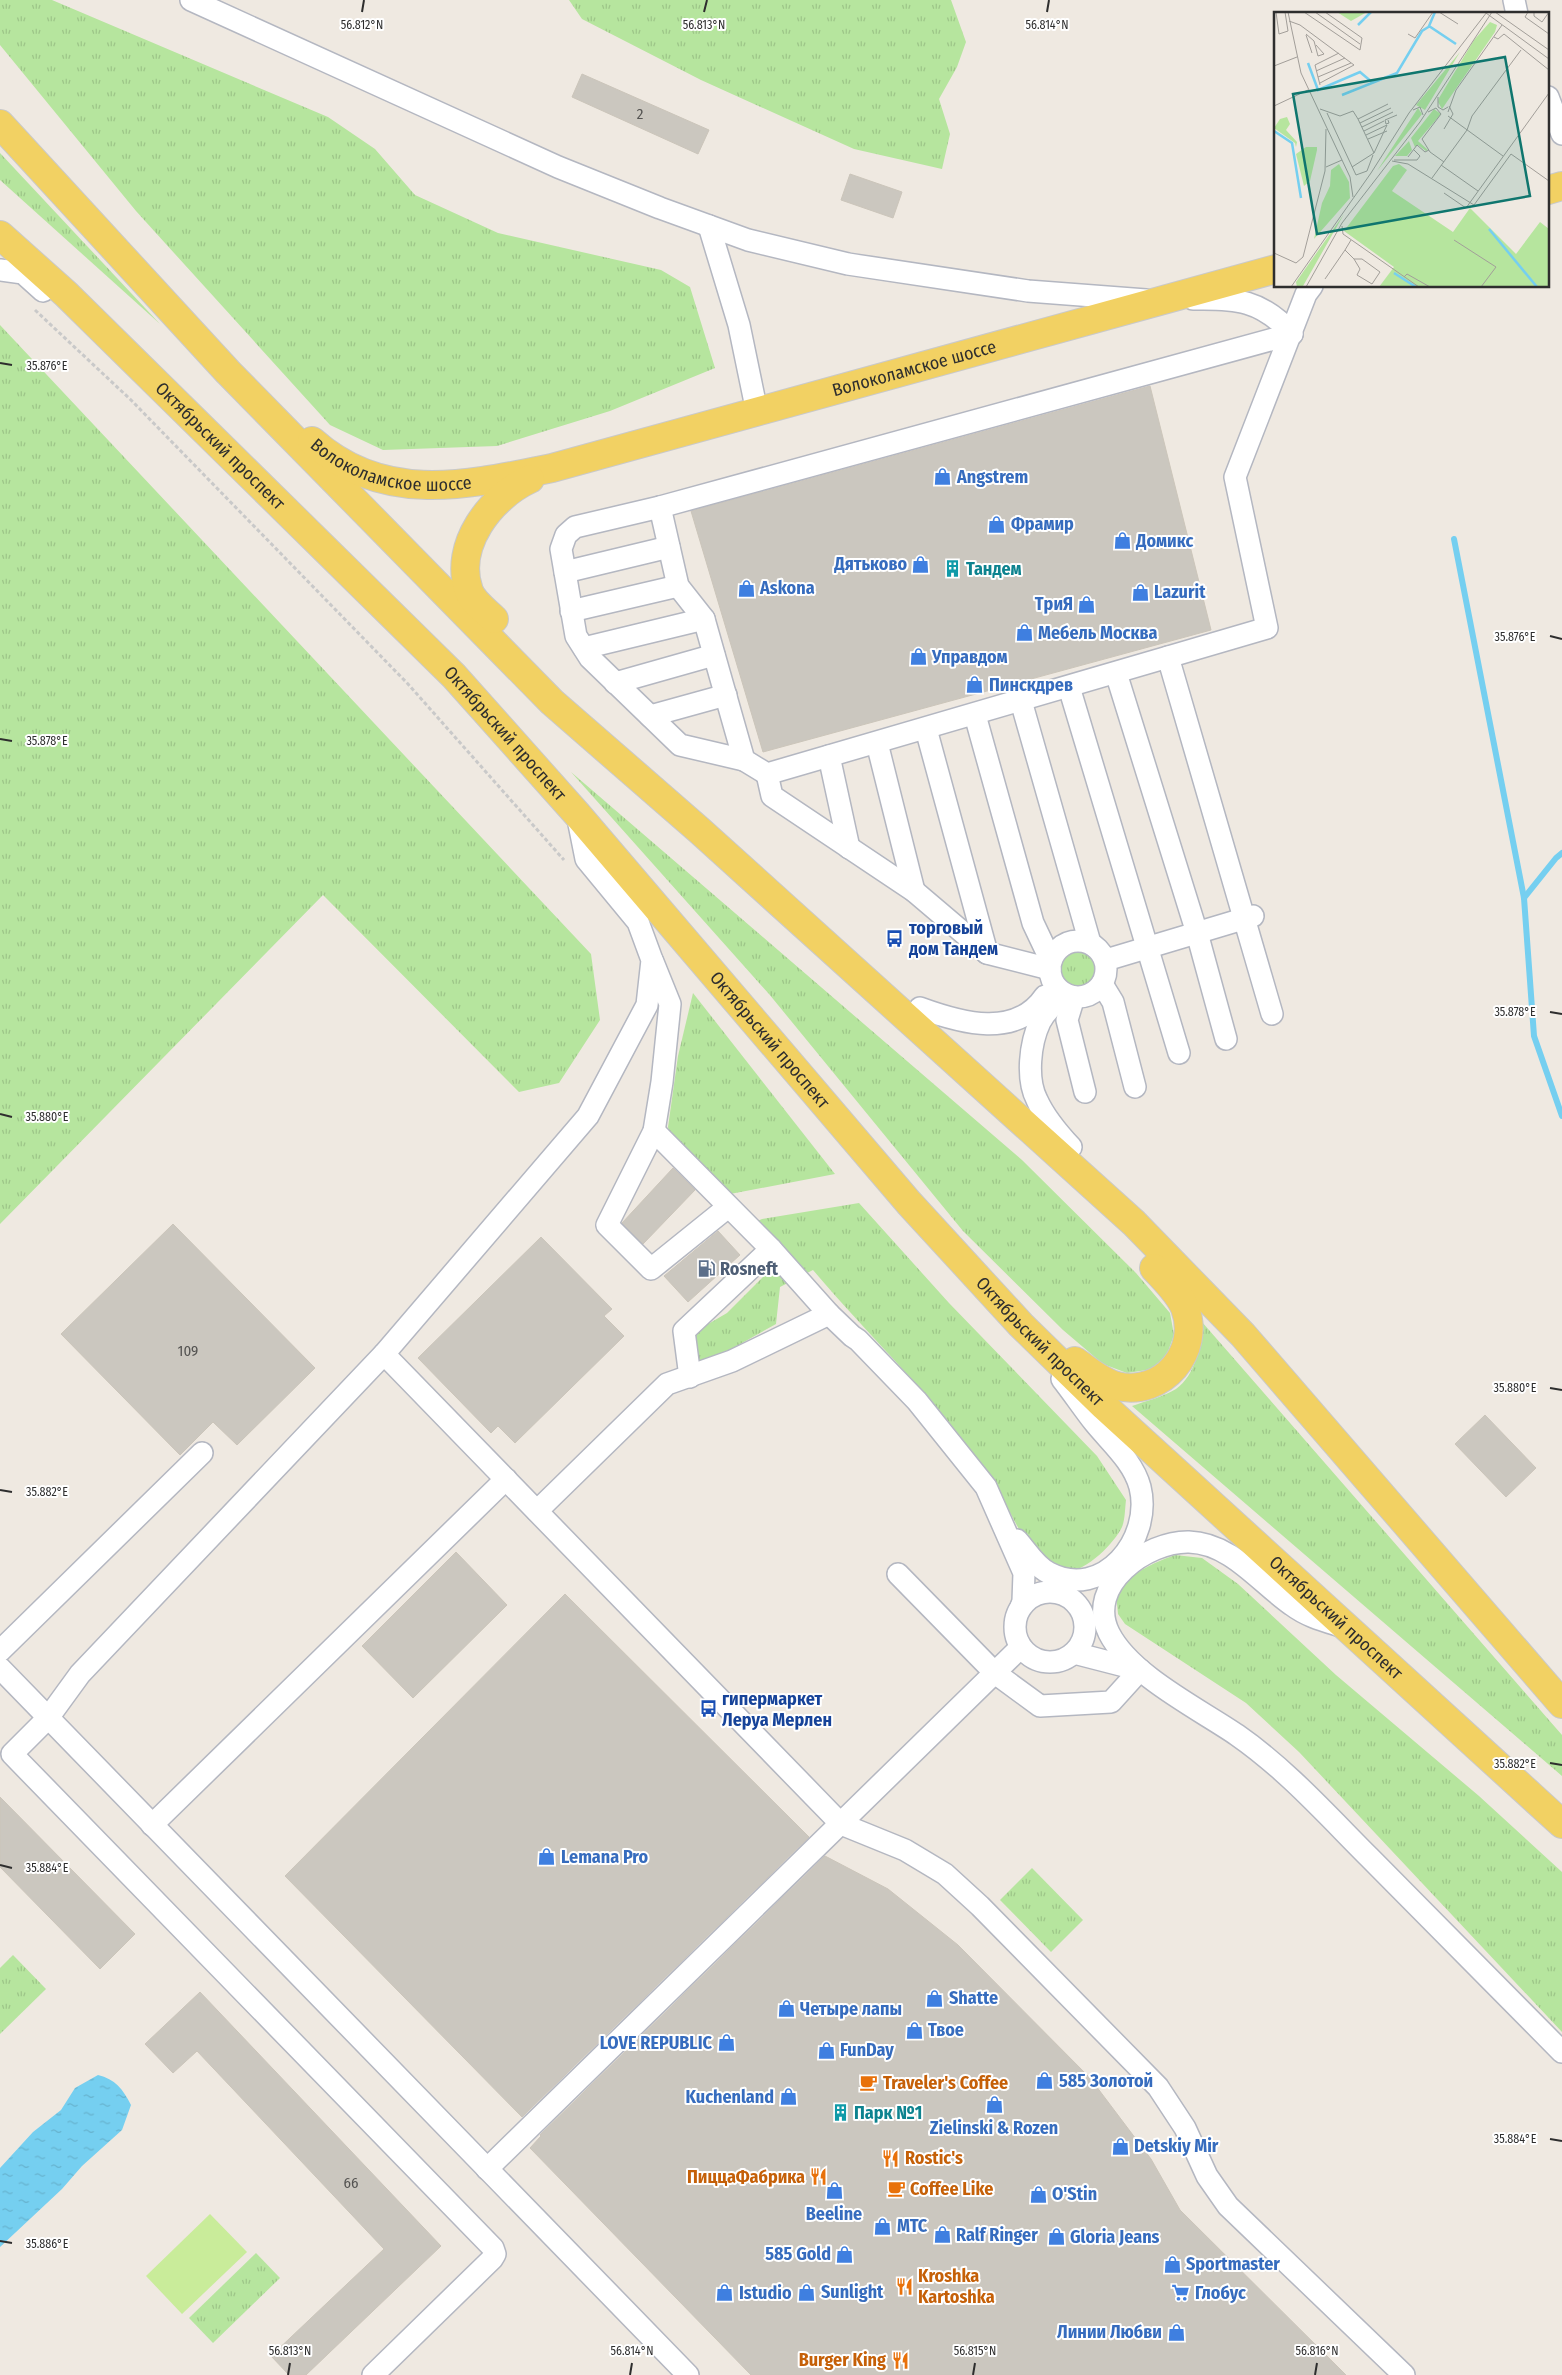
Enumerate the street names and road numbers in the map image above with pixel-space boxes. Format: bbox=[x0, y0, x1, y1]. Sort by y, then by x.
street label: Волоколамское шоссе bbox=[830, 335, 999, 401]
street label: Октябрьский проспект bbox=[151, 377, 290, 515]
street label: Волоколамское шоссе bbox=[306, 434, 473, 496]
street label: Октябрьский проспект bbox=[439, 661, 572, 806]
street label: Октябрьский проспект bbox=[705, 967, 835, 1114]
street label: Октябрьский проспект bbox=[971, 1272, 1109, 1411]
street label: Октябрьский проспект bbox=[1265, 1551, 1408, 1685]

